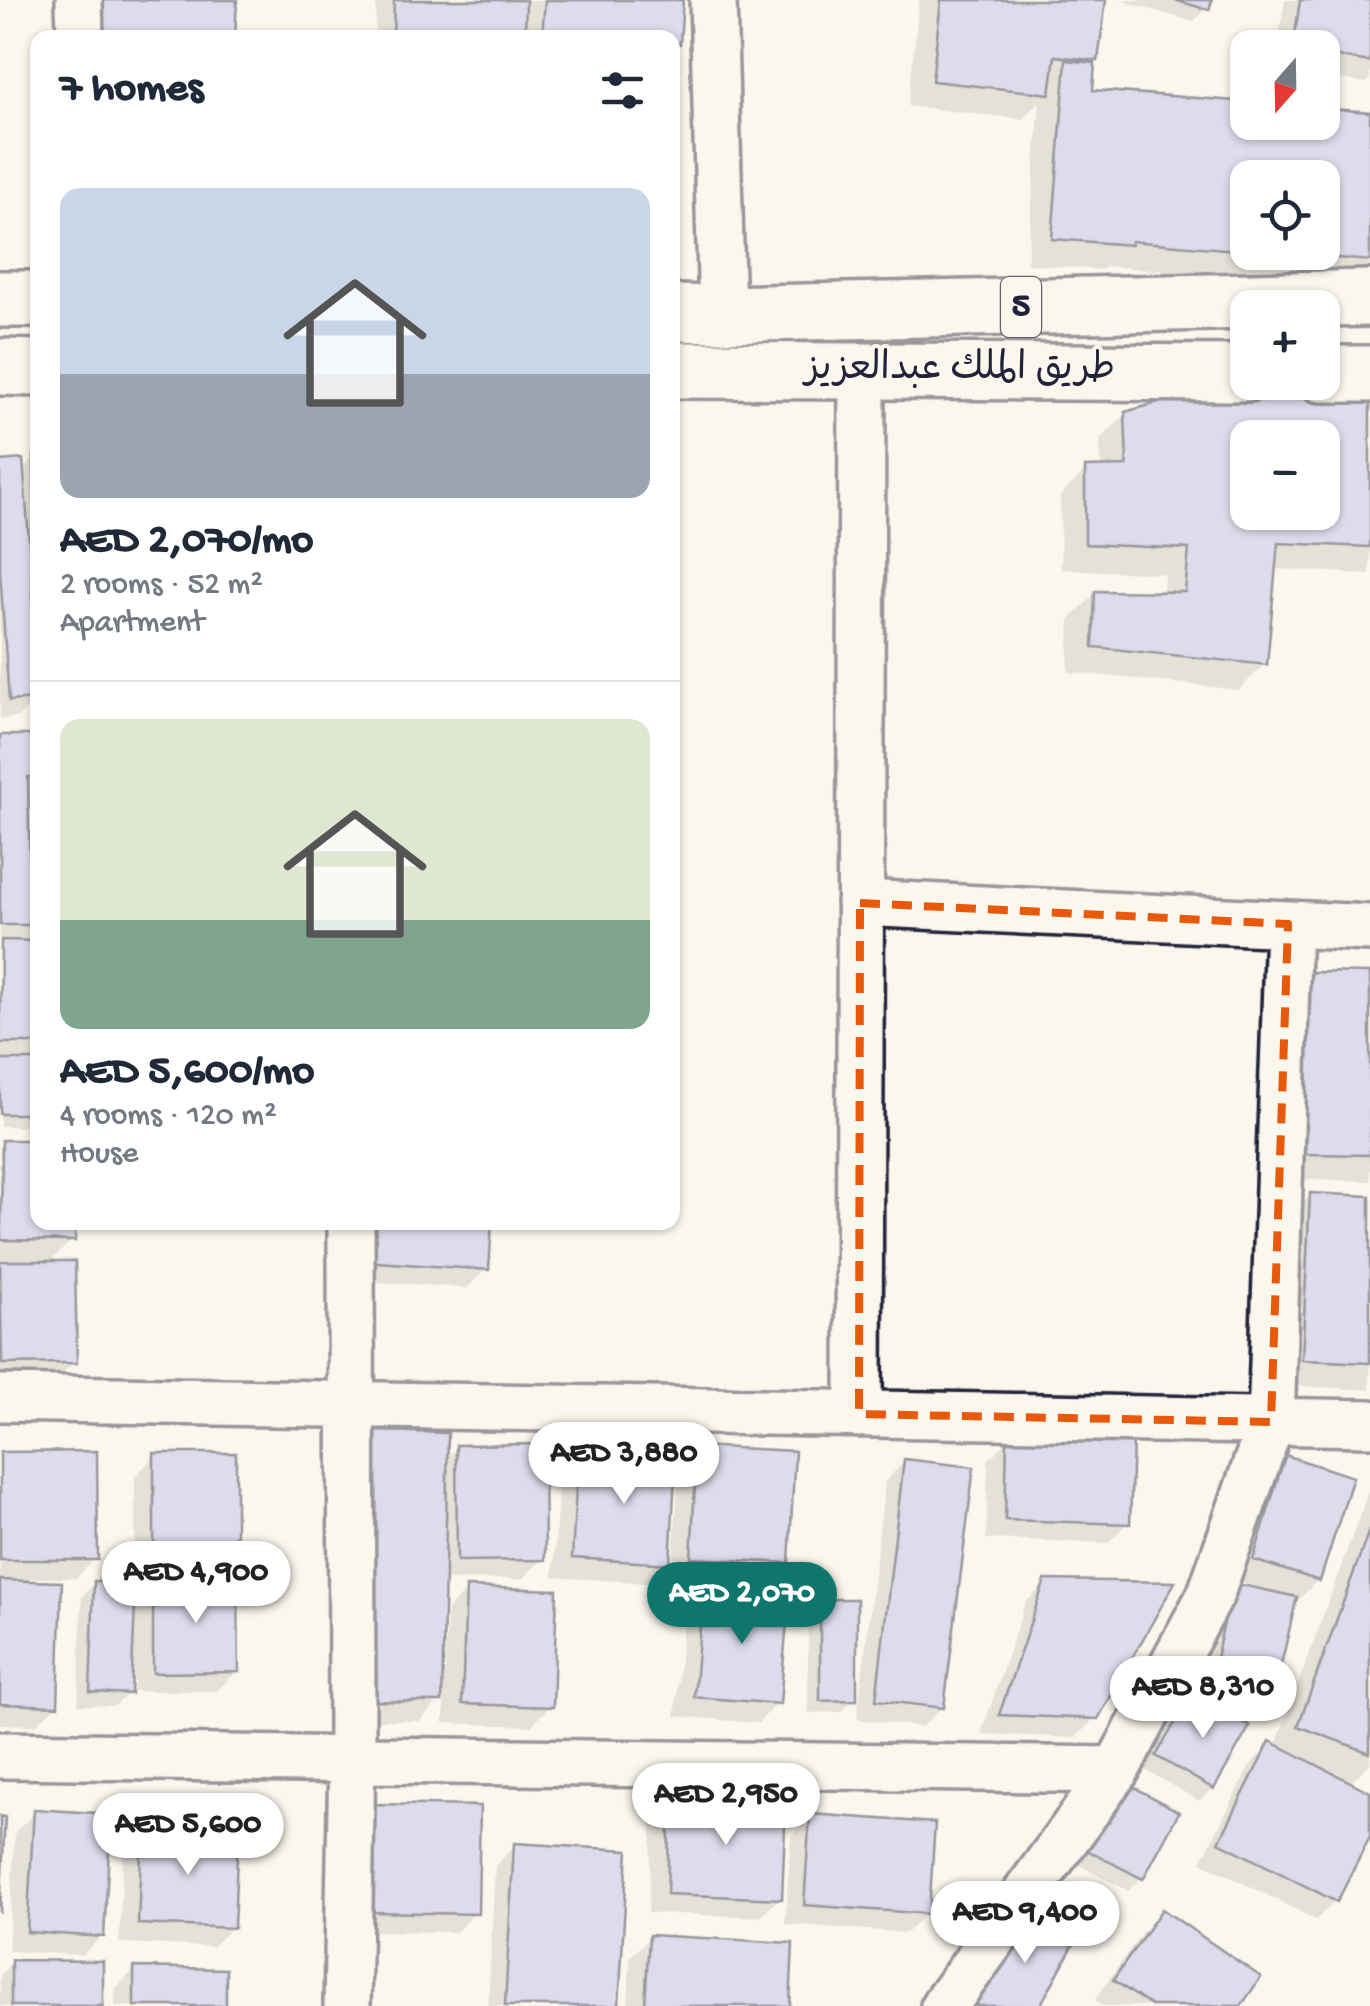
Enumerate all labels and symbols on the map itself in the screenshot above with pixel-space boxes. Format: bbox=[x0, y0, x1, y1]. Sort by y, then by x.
north arrow bbox=[1230, 30, 1340, 140]
road number: 5 bbox=[1001, 277, 1041, 337]
street label: طريق الملك عبدالعزيز bbox=[802, 348, 1115, 393]
pin: AED 3,880 bbox=[510, 1422, 738, 1507]
pin: AED 4,900 bbox=[82, 1541, 310, 1626]
pin: AED 2,070 bbox=[628, 1562, 856, 1647]
pin: AED 8,310 bbox=[1089, 1656, 1317, 1741]
pin: AED 2,950 bbox=[612, 1763, 840, 1848]
pin: AED 5,600 bbox=[74, 1793, 302, 1878]
pin: AED 9,400 bbox=[911, 1881, 1139, 1966]

